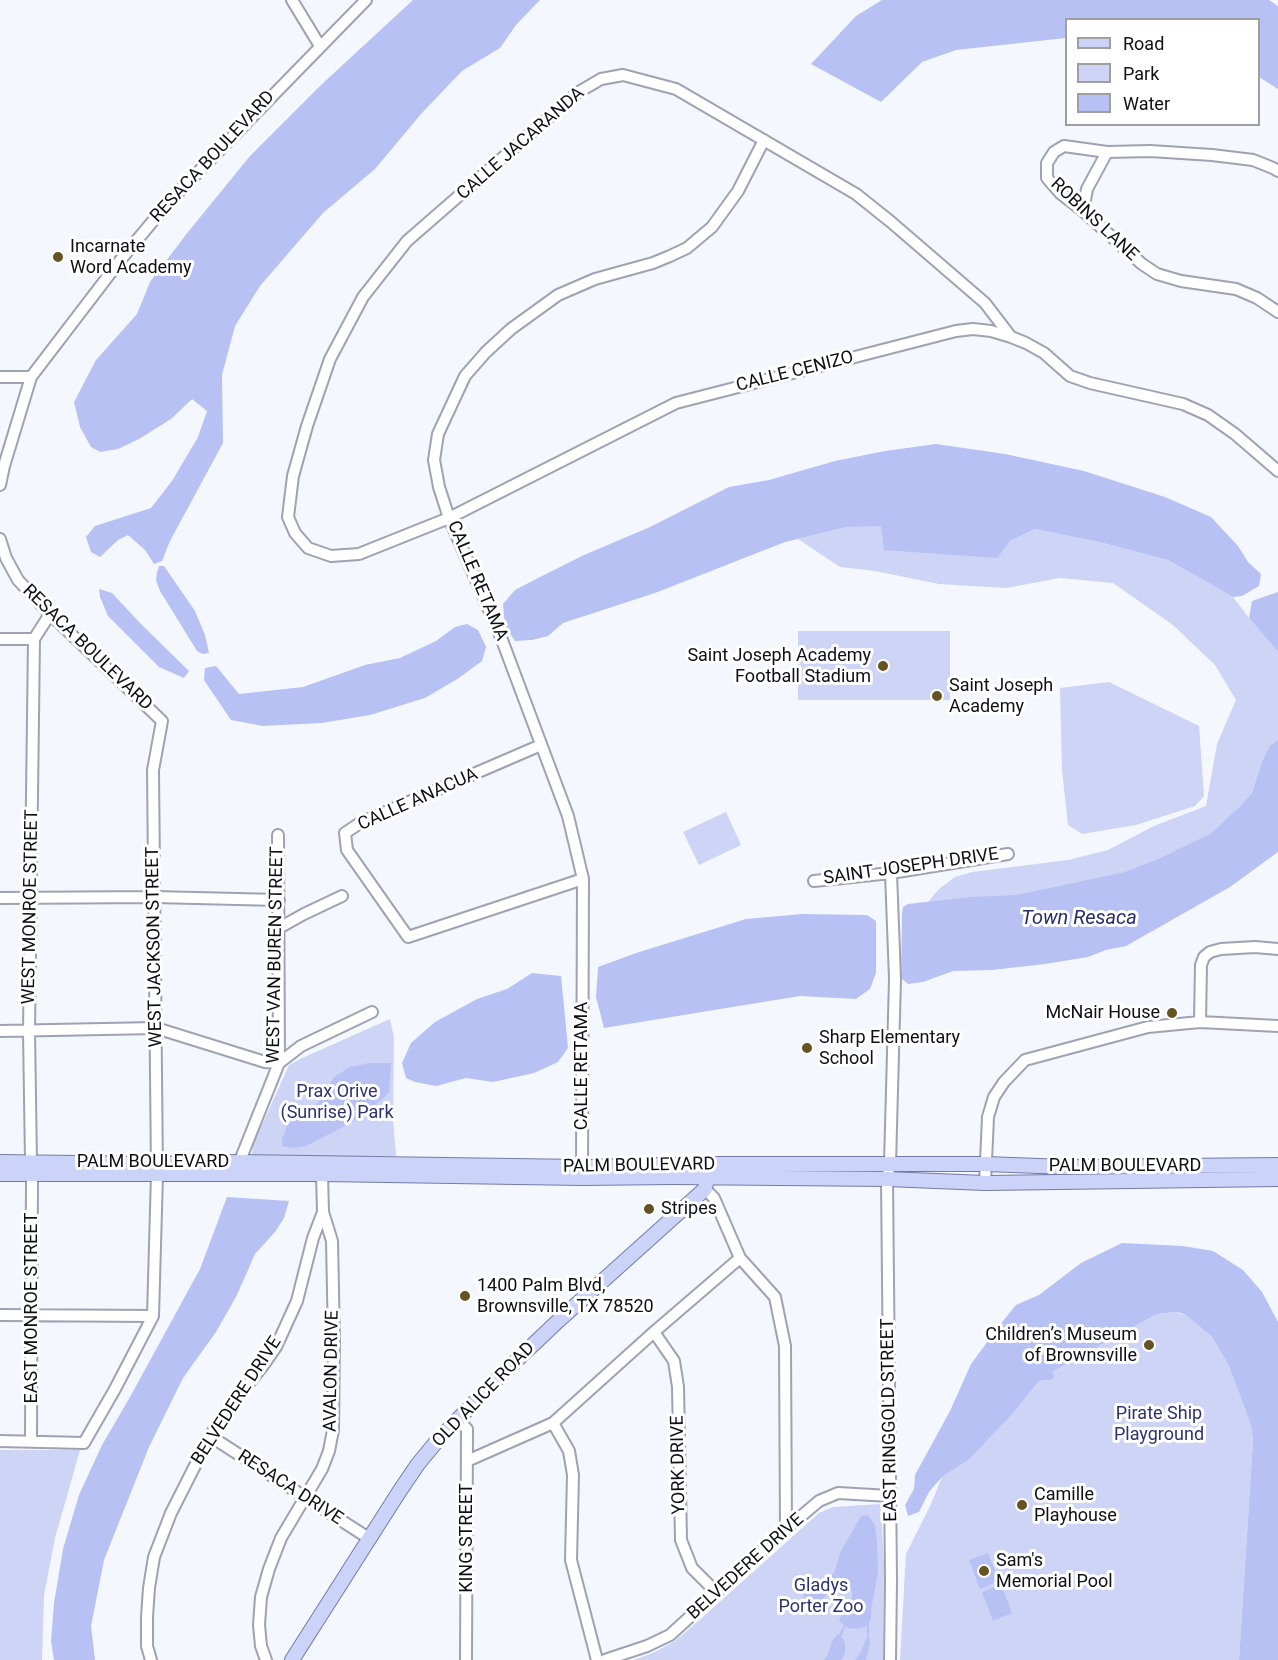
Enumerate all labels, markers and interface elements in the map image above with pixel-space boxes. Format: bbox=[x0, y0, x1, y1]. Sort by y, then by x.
legend bbox=[1065, 18, 1260, 126]
text: Road bbox=[1123, 33, 1164, 54]
text: Park bbox=[1123, 63, 1159, 84]
street label: CALLE JACARANDA bbox=[453, 83, 589, 205]
street label: RESACA BOULEVARD bbox=[146, 87, 280, 227]
text: Water bbox=[1123, 93, 1170, 114]
street label: ROBINS LANE bbox=[1046, 174, 1142, 266]
place label: Incarnate Word Academy bbox=[70, 236, 191, 278]
marker: Incarnate Word Academy bbox=[51, 250, 65, 264]
street label: CALLE CENIZO bbox=[734, 347, 856, 397]
street label: CALLE RETAMA bbox=[442, 518, 512, 644]
street label: RESACA BOULEVARD bbox=[18, 580, 156, 716]
place label: Saint Joseph Academy Football Stadium bbox=[687, 645, 871, 688]
marker: Saint Joseph Academy Football Stadium bbox=[876, 659, 890, 673]
place label: Saint Joseph Academy bbox=[949, 675, 1053, 718]
marker: Saint Joseph Academy bbox=[930, 689, 944, 703]
street label: CALLE ANACUA bbox=[355, 764, 481, 836]
street label: WEST MONROE STREET bbox=[18, 809, 44, 1005]
street label: SAINT JOSEPH DRIVE bbox=[822, 844, 1000, 890]
street label: WEST JACKSON STREET bbox=[142, 846, 168, 1048]
street label: WEST VAN BUREN STREET bbox=[263, 846, 289, 1064]
water label: Town Resaca bbox=[1021, 907, 1137, 931]
street label: CALLE RETAMA bbox=[571, 1002, 593, 1130]
place label: McNair House bbox=[1045, 1002, 1160, 1024]
marker: McNair House bbox=[1165, 1006, 1179, 1020]
place label: Sharp Elementary School bbox=[819, 1027, 960, 1070]
marker: Sharp Elementary School bbox=[800, 1041, 814, 1055]
park label: Prax Orive (Sunrise) Park bbox=[280, 1081, 394, 1124]
street label: PALM BOULEVARD bbox=[77, 1151, 229, 1173]
street label: PALM BOULEVARD bbox=[563, 1154, 715, 1178]
street label: PALM BOULEVARD bbox=[1049, 1155, 1201, 1177]
place label: Stripes bbox=[661, 1198, 717, 1220]
marker: Stripes bbox=[642, 1202, 656, 1216]
street label: EAST MONROE STREET bbox=[21, 1213, 43, 1403]
place label: 1400 Palm Blvd, Brownsville, TX 78520 bbox=[477, 1275, 654, 1318]
marker: 1400 Palm Blvd, Brownsville, TX 78520 bbox=[458, 1289, 472, 1303]
street label: AVALON DRIVE bbox=[320, 1310, 344, 1432]
street label: EAST RINGGOLD STREET bbox=[877, 1318, 903, 1522]
place label: Children’s Museum of Brownsville bbox=[985, 1324, 1137, 1366]
street label: BELVEDERE DRIVE bbox=[187, 1333, 287, 1469]
street label: OLD ALICE ROAD bbox=[428, 1338, 540, 1452]
marker: Children’s Museum of Brownsville bbox=[1142, 1338, 1156, 1352]
park label: Pirate Ship Playground bbox=[1114, 1403, 1204, 1446]
street label: YORK DRIVE bbox=[667, 1415, 691, 1515]
street label: RESACA DRIVE bbox=[233, 1446, 347, 1530]
street label: KING STREET bbox=[456, 1483, 478, 1593]
place label: Camille Playhouse bbox=[1034, 1484, 1117, 1526]
marker: Camille Playhouse bbox=[1015, 1498, 1029, 1512]
street label: BELVEDERE DRIVE bbox=[684, 1509, 808, 1625]
place label: Sam's Memorial Pool bbox=[996, 1550, 1113, 1592]
marker: Sam's Memorial Pool bbox=[977, 1564, 991, 1578]
park label: Gladys Porter Zoo bbox=[778, 1575, 864, 1618]

